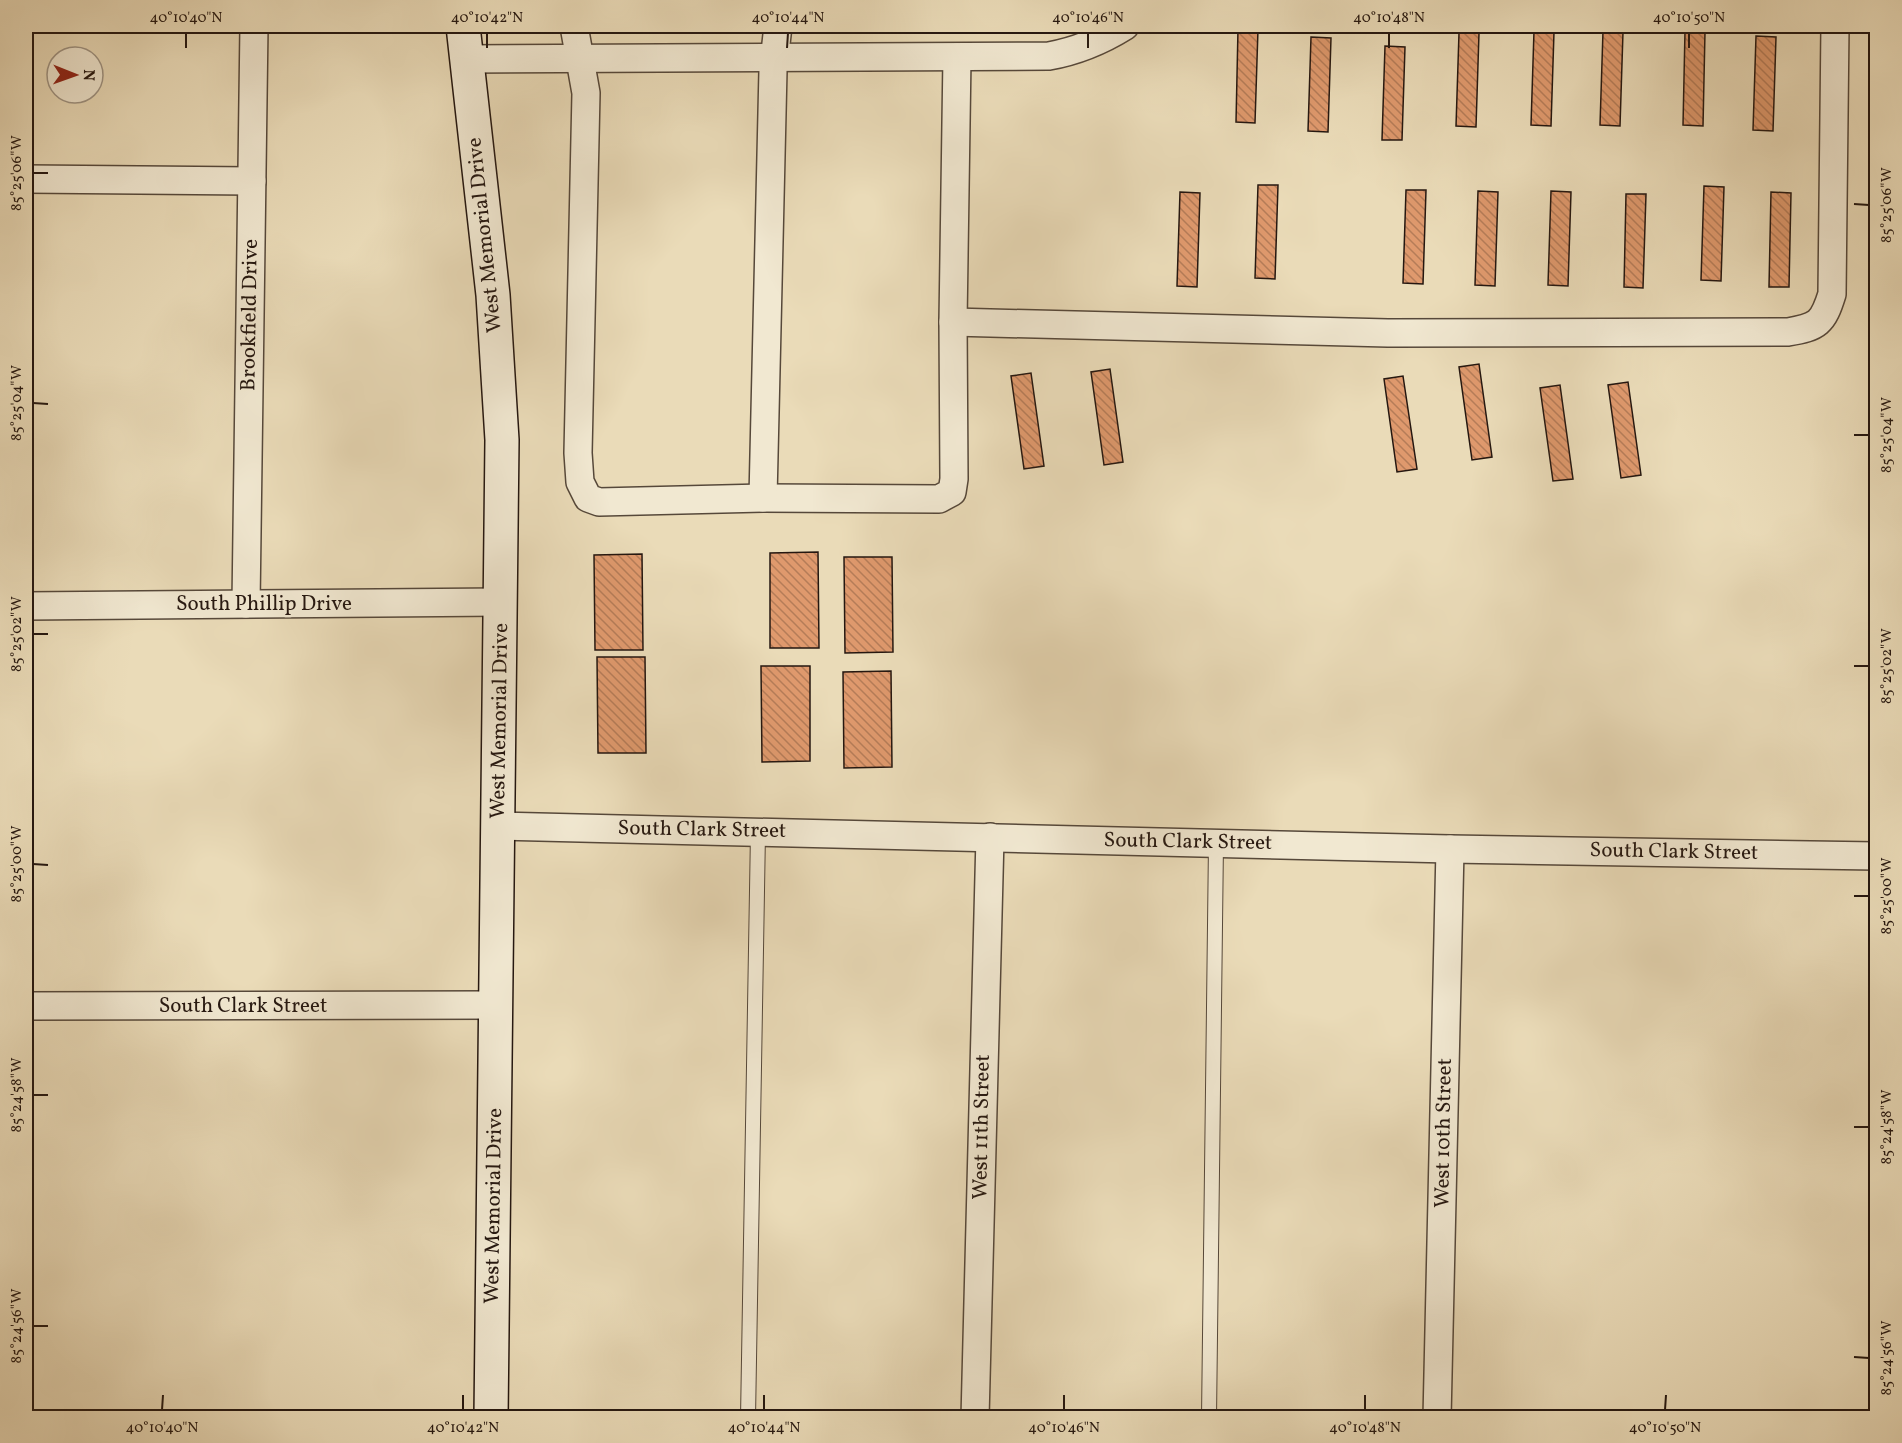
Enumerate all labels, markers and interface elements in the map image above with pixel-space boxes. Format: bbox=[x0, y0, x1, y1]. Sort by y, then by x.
text: 40°10'40"N bbox=[150, 8, 222, 29]
text: 40°10'42"N bbox=[451, 8, 523, 29]
text: 40°10'44"N bbox=[751, 8, 825, 29]
text: 40°10'46"N bbox=[1052, 8, 1124, 29]
text: 40°10'48"N bbox=[1353, 8, 1425, 29]
text: 40°10'50"N bbox=[1653, 8, 1725, 29]
north arrow bbox=[45, 45, 105, 105]
text: N bbox=[77, 69, 99, 82]
text: 85°25'06"W bbox=[7, 135, 28, 211]
street label: West Memorial Drive bbox=[460, 136, 510, 334]
text: 85°25'06"W bbox=[1877, 167, 1898, 243]
street label: Brookfield Drive bbox=[234, 239, 266, 391]
text: 85°25'04"W bbox=[7, 365, 28, 441]
text: 85°25'04"W bbox=[1877, 397, 1898, 473]
street label: South Phillip Drive bbox=[176, 590, 352, 619]
text: 85°25'02"W bbox=[7, 596, 28, 672]
street label: West Memorial Drive bbox=[484, 623, 516, 819]
text: 85°25'02"W bbox=[1877, 628, 1898, 704]
street label: South Clark Street bbox=[617, 814, 787, 846]
text: 85°25'00"W bbox=[7, 825, 28, 903]
street label: South Clark Street bbox=[1103, 826, 1273, 858]
street label: South Clark Street bbox=[1589, 836, 1759, 868]
text: 85°25'00"W bbox=[1877, 857, 1898, 935]
street label: South Clark Street bbox=[159, 992, 327, 1021]
street label: West 11th Street bbox=[966, 1054, 998, 1200]
text: 85°24'58"W bbox=[7, 1057, 28, 1133]
street label: West 10th Street bbox=[1428, 1058, 1460, 1208]
text: 85°24'58"W bbox=[1877, 1089, 1898, 1165]
street label: West Memorial Drive bbox=[478, 1108, 510, 1304]
text: 85°24'56"W bbox=[7, 1289, 28, 1363]
text: 85°24'56"W bbox=[1877, 1321, 1898, 1395]
text: 40°10'40"N bbox=[126, 1418, 198, 1439]
text: 40°10'42"N bbox=[427, 1418, 499, 1439]
text: 40°10'44"N bbox=[727, 1418, 801, 1439]
text: 40°10'46"N bbox=[1028, 1418, 1100, 1439]
text: 40°10'48"N bbox=[1329, 1418, 1401, 1439]
text: 40°10'50"N bbox=[1629, 1418, 1701, 1439]

